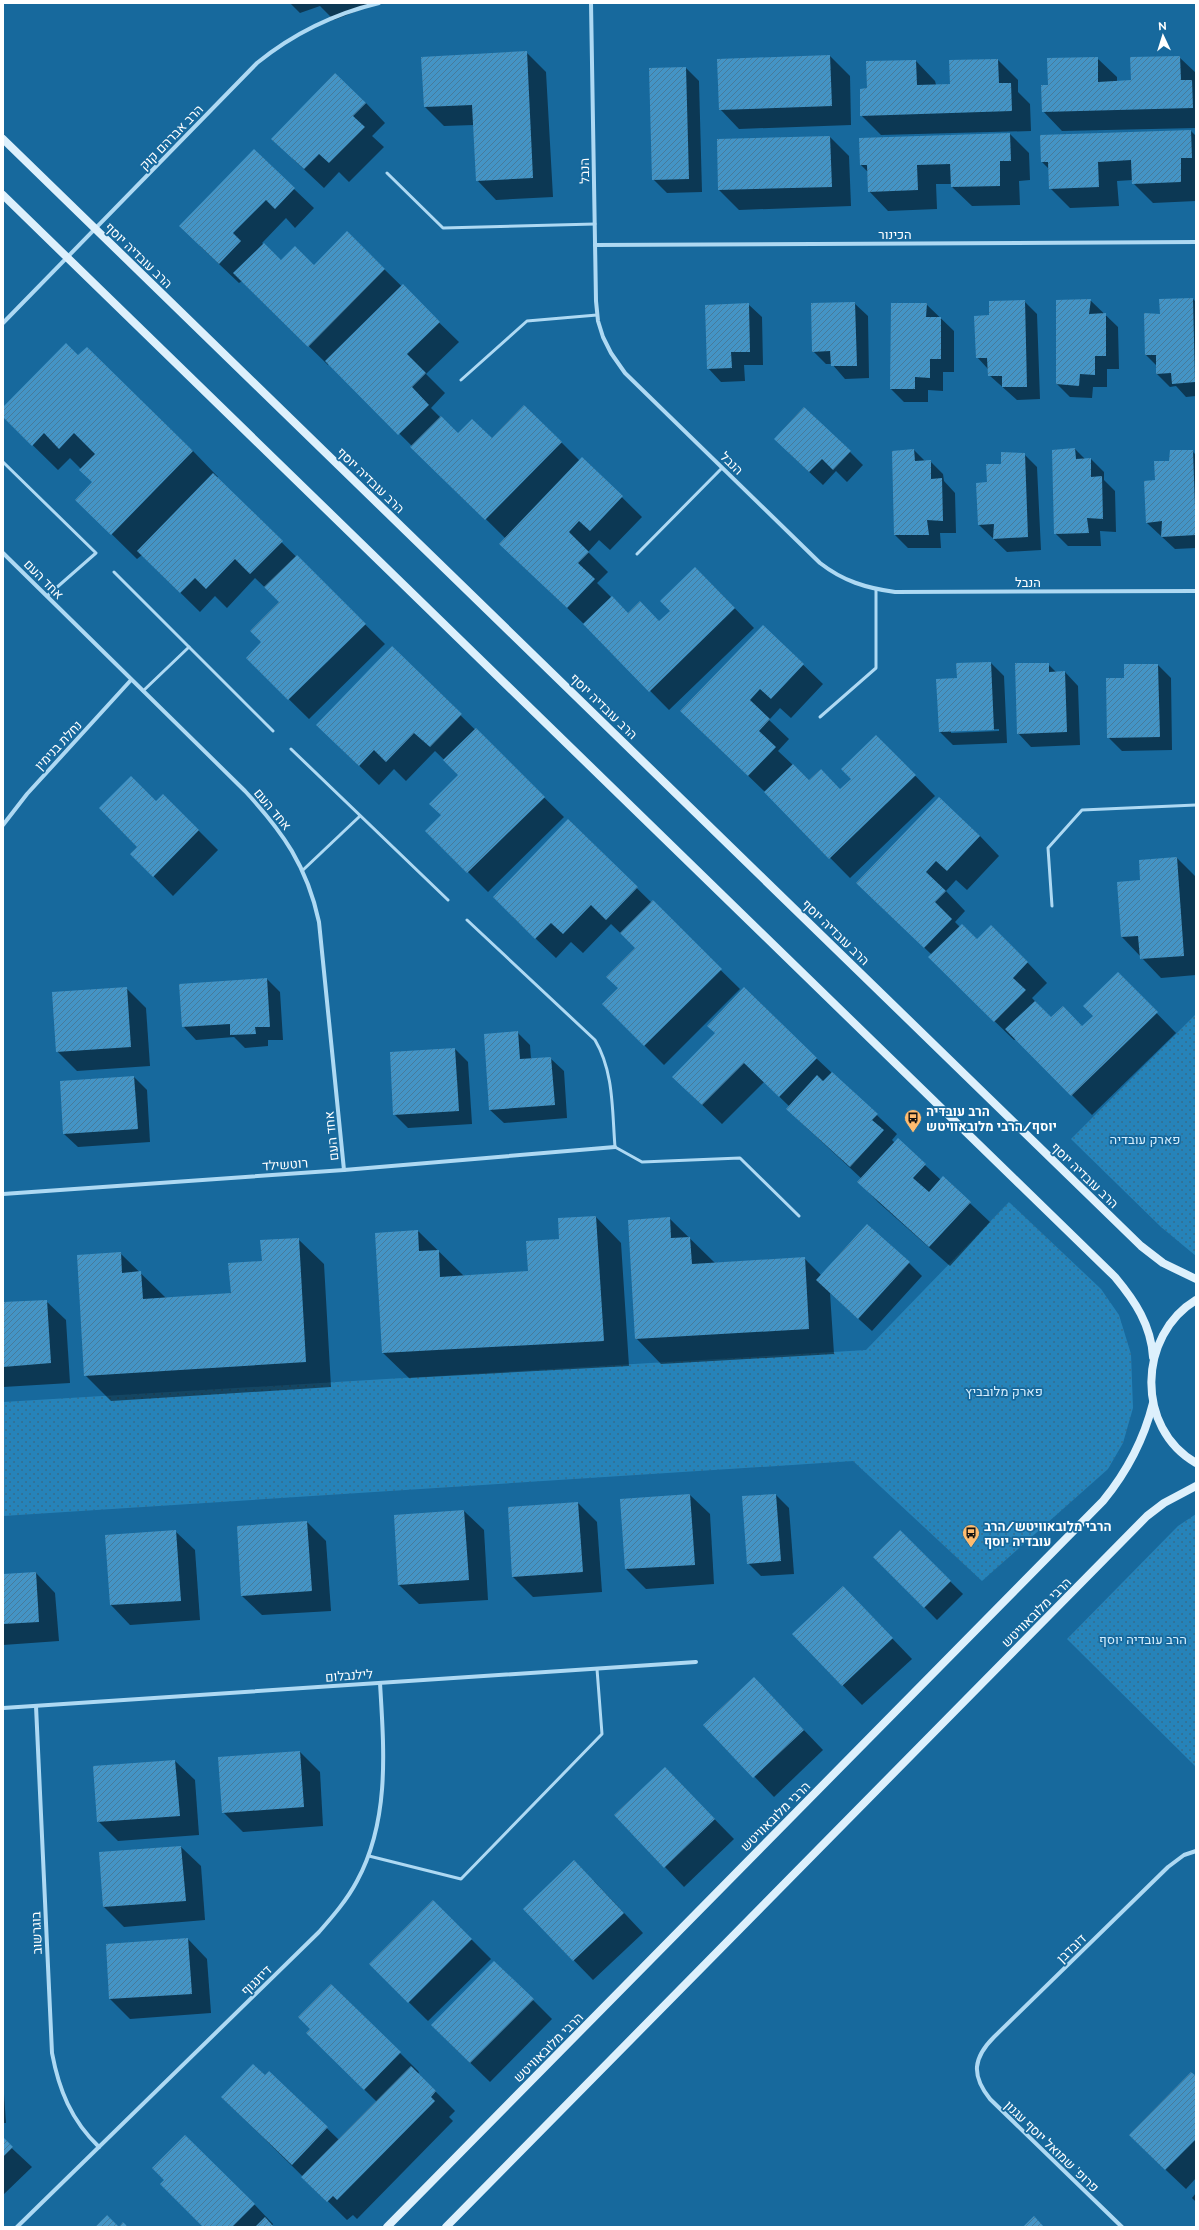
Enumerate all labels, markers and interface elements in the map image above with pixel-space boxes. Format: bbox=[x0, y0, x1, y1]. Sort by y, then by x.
north arrow bbox=[1143, 16, 1183, 56]
text: N bbox=[1158, 20, 1167, 33]
street label: הרב אברהם קוק bbox=[136, 102, 206, 173]
street label: הנבל bbox=[577, 158, 592, 184]
street label: הרב עובדיה יוסף bbox=[102, 219, 175, 291]
street label: הכינור bbox=[878, 227, 912, 242]
street label: הרב עובדיה יוסף bbox=[334, 444, 407, 516]
street label: הנבל bbox=[717, 449, 746, 478]
street label: אחד העם bbox=[21, 556, 67, 602]
street label: הנבל bbox=[1015, 575, 1041, 590]
street label: הרב עובדיה יוסף bbox=[567, 670, 640, 742]
street label: נחלת בנימין bbox=[32, 718, 85, 773]
street label: אחד העם bbox=[251, 785, 294, 833]
street label: הרב עובדיה יוסף bbox=[799, 896, 872, 968]
place label: הרב עובדיה יוסף/הרבי מלובאוויטש bbox=[926, 1104, 1057, 1134]
bus stop icon: הרב עובדיה יוסף/הרבי מלובאוויטש bbox=[903, 1108, 923, 1133]
street label: אחד העם bbox=[321, 1110, 342, 1161]
park label: פארק עובדיה bbox=[1110, 1132, 1180, 1147]
street label: הרב עובדיה יוסף bbox=[1048, 1139, 1121, 1211]
street label: רוטשילד bbox=[262, 1155, 308, 1174]
park label: פארק מלובביץ bbox=[965, 1384, 1043, 1399]
place label: הרבי מלובאוויטש/הרב עובדיה יוסף bbox=[984, 1519, 1111, 1549]
bus stop icon: הרבי מלובאוויטש/הרב עובדיה יוסף bbox=[961, 1523, 981, 1548]
street label: הרבי מלובאוויטש bbox=[999, 1575, 1074, 1650]
park label: הרב עובדיה יוסף bbox=[1099, 1632, 1187, 1647]
street label: לילנבלום bbox=[325, 1666, 374, 1685]
street label: הרבי מלובאוויטש bbox=[738, 1779, 813, 1854]
street label: בוגרשוב bbox=[28, 1911, 45, 1955]
street label: דובדבן bbox=[1054, 1931, 1089, 1966]
street label: דיזנגוף bbox=[238, 1962, 275, 1998]
street label: הרבי מלובאוויטש bbox=[511, 2010, 586, 2085]
street label: פרופ' שמואל יוסף עגנון bbox=[1001, 2098, 1102, 2195]

